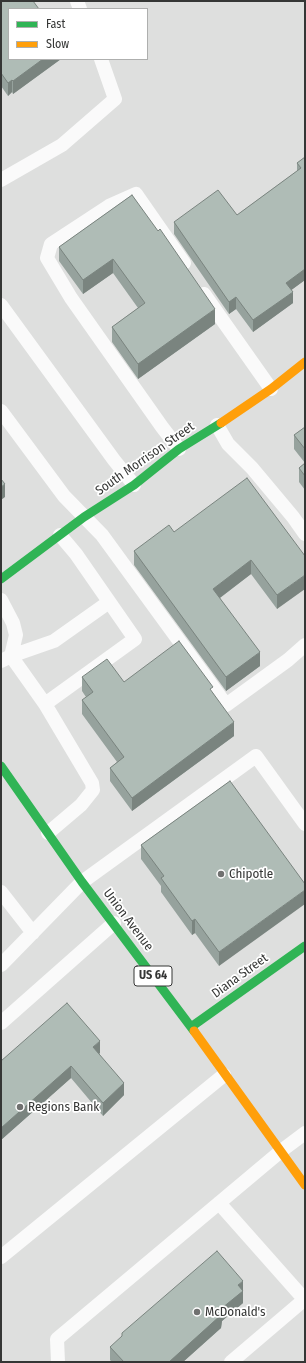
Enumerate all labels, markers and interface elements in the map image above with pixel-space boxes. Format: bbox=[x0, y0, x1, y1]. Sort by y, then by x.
legend bbox=[8, 8, 148, 60]
text: Fast bbox=[46, 17, 65, 31]
text: Slow bbox=[46, 37, 69, 51]
street label: South Morrison Street bbox=[93, 419, 197, 499]
place label: Chipotle bbox=[229, 866, 273, 882]
marker: Chipotle bbox=[216, 869, 226, 879]
street label: Union Avenue bbox=[100, 886, 156, 954]
street label: Diana Street bbox=[209, 950, 271, 1002]
road number: US 64 bbox=[134, 966, 172, 986]
place label: Regions Bank bbox=[28, 1099, 99, 1115]
marker: Regions Bank bbox=[15, 1102, 25, 1112]
place label: McDonald's bbox=[205, 1304, 266, 1320]
marker: McDonald's bbox=[192, 1307, 202, 1317]

